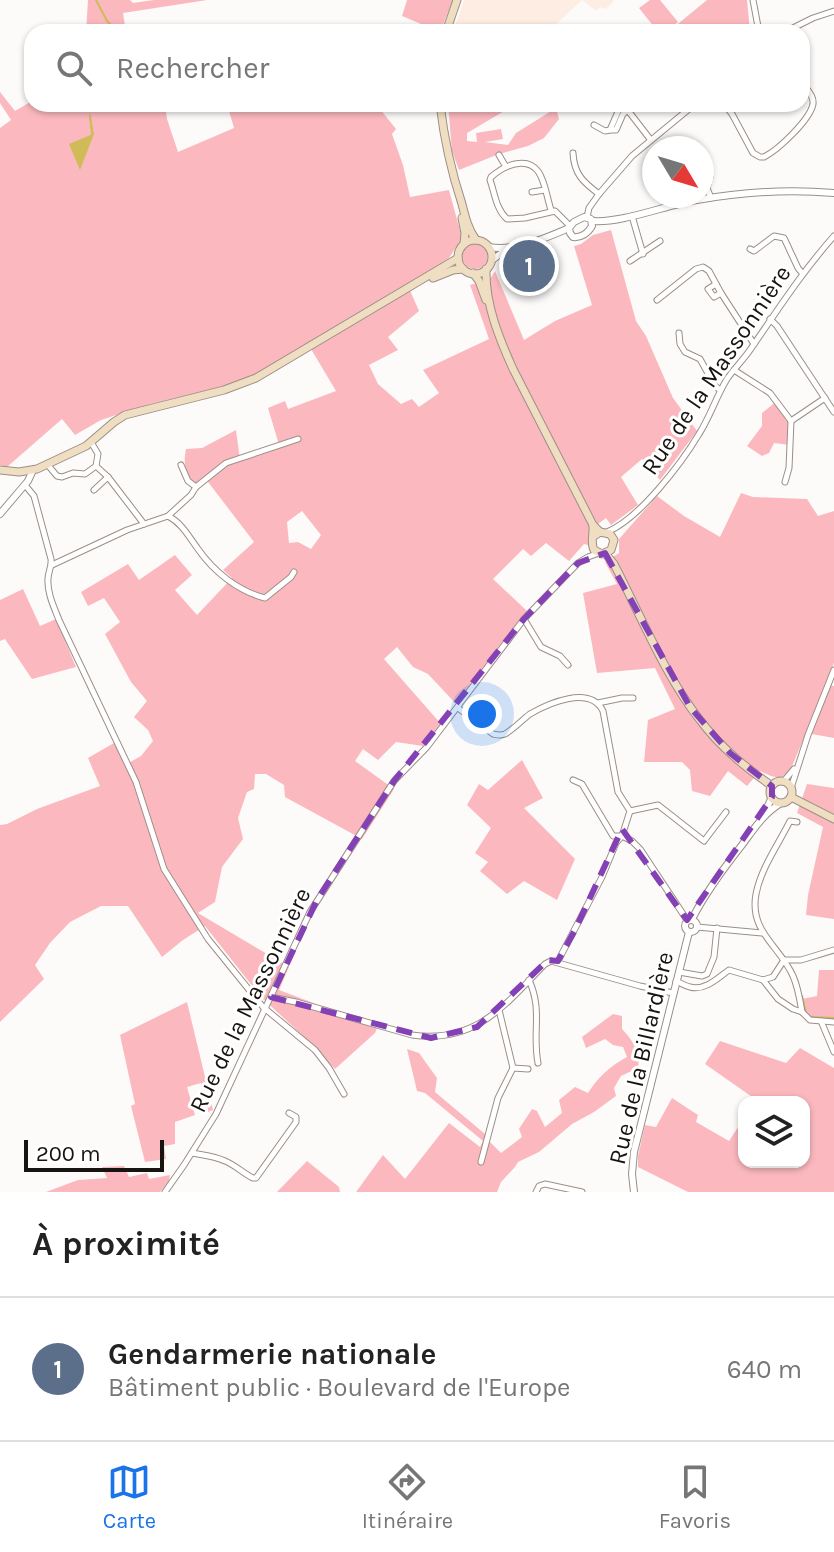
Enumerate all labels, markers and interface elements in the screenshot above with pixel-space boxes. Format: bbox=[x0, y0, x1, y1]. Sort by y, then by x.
search box bbox=[24, 24, 810, 112]
icon: search bbox=[52, 46, 96, 90]
text: Rechercher bbox=[116, 50, 269, 86]
north arrow bbox=[642, 136, 714, 208]
pin: 1 bbox=[503, 236, 555, 296]
street label: Rue de la Massonnière bbox=[635, 260, 797, 480]
your location bbox=[462, 694, 502, 734]
street label: Rue de la Massonnière bbox=[183, 883, 317, 1117]
street label: Rue de la Billardière bbox=[603, 949, 679, 1167]
map controls bbox=[738, 1096, 810, 1168]
button: layers bbox=[738, 1096, 810, 1168]
scale bar bbox=[24, 1136, 164, 1172]
text: 200 m bbox=[36, 1141, 101, 1167]
text: À proximité bbox=[32, 1224, 220, 1264]
text: Gendarmerie nationale bbox=[108, 1336, 436, 1372]
text: 1 bbox=[53, 1354, 63, 1385]
text: 640 m bbox=[727, 1354, 802, 1385]
text: Bâtiment public · Boulevard de l'Europe bbox=[108, 1372, 570, 1403]
tab: Carte bbox=[103, 1460, 156, 1534]
tab: Itinéraire bbox=[362, 1460, 453, 1534]
tab: Favoris bbox=[659, 1460, 731, 1534]

